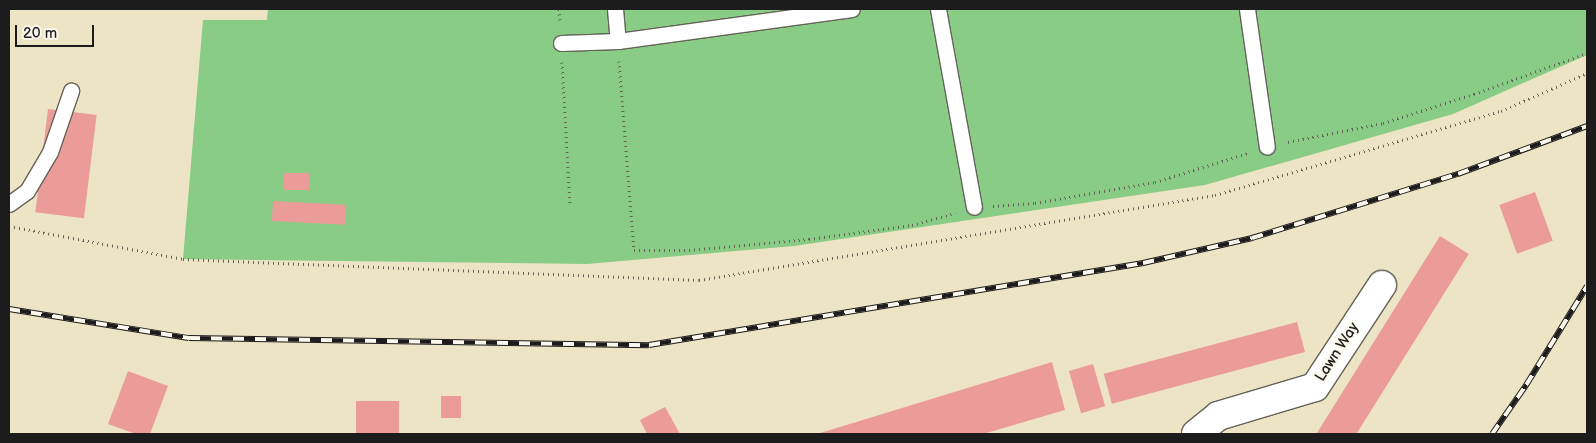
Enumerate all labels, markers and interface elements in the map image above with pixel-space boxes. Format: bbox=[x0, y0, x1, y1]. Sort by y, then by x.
scale bar bbox=[18, 15, 96, 47]
text: 20 m bbox=[23, 24, 57, 43]
street label: Lawn Way bbox=[1311, 319, 1363, 385]

